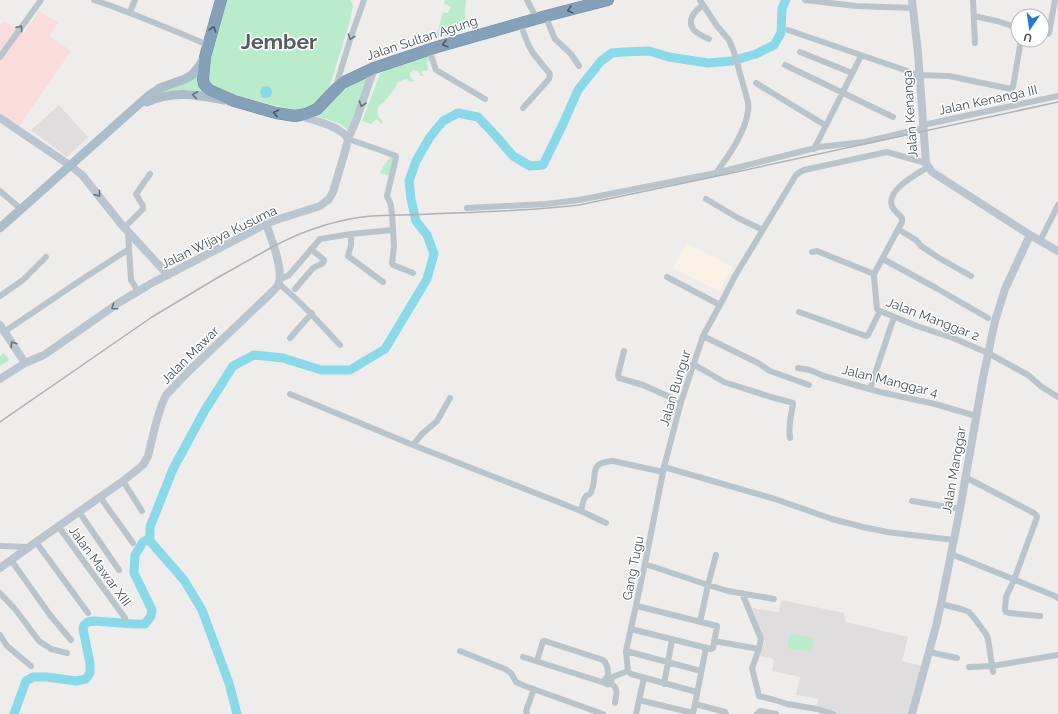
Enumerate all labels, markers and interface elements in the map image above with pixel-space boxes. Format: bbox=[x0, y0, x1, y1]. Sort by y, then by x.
one-way arrow bbox=[567, 5, 574, 13]
north arrow bbox=[1010, 8, 1050, 48]
street label: Jalan Sultan Agung bbox=[365, 13, 479, 63]
one-way arrow bbox=[208, 25, 217, 32]
one-way arrow bbox=[16, 26, 23, 33]
district label: Jember bbox=[241, 29, 317, 54]
text: U bbox=[1022, 30, 1033, 45]
one-way arrow bbox=[348, 33, 356, 40]
one-way arrow bbox=[442, 39, 449, 48]
street label: Jalan Kenanga bbox=[899, 70, 921, 158]
street label: Jalan Kenanga III bbox=[937, 82, 1039, 118]
one-way arrow bbox=[192, 91, 198, 100]
one-way arrow bbox=[358, 100, 366, 107]
one-way arrow bbox=[273, 110, 279, 118]
one-way arrow bbox=[93, 189, 100, 196]
street label: Jalan Wijaya Kusuma bbox=[159, 202, 279, 272]
street label: Jalan Manggar 2 bbox=[884, 294, 982, 344]
one-way arrow bbox=[111, 302, 118, 309]
street label: Jalan Mawar bbox=[158, 323, 222, 387]
one-way arrow bbox=[10, 341, 18, 348]
street label: Jalan Bungur bbox=[656, 348, 694, 428]
street label: Jalan Manggar 4 bbox=[840, 362, 940, 400]
street label: Jalan Manggar bbox=[939, 425, 969, 515]
street label: Jalan Mawar XIII bbox=[66, 523, 134, 609]
street label: Gang Tugu bbox=[619, 535, 647, 601]

